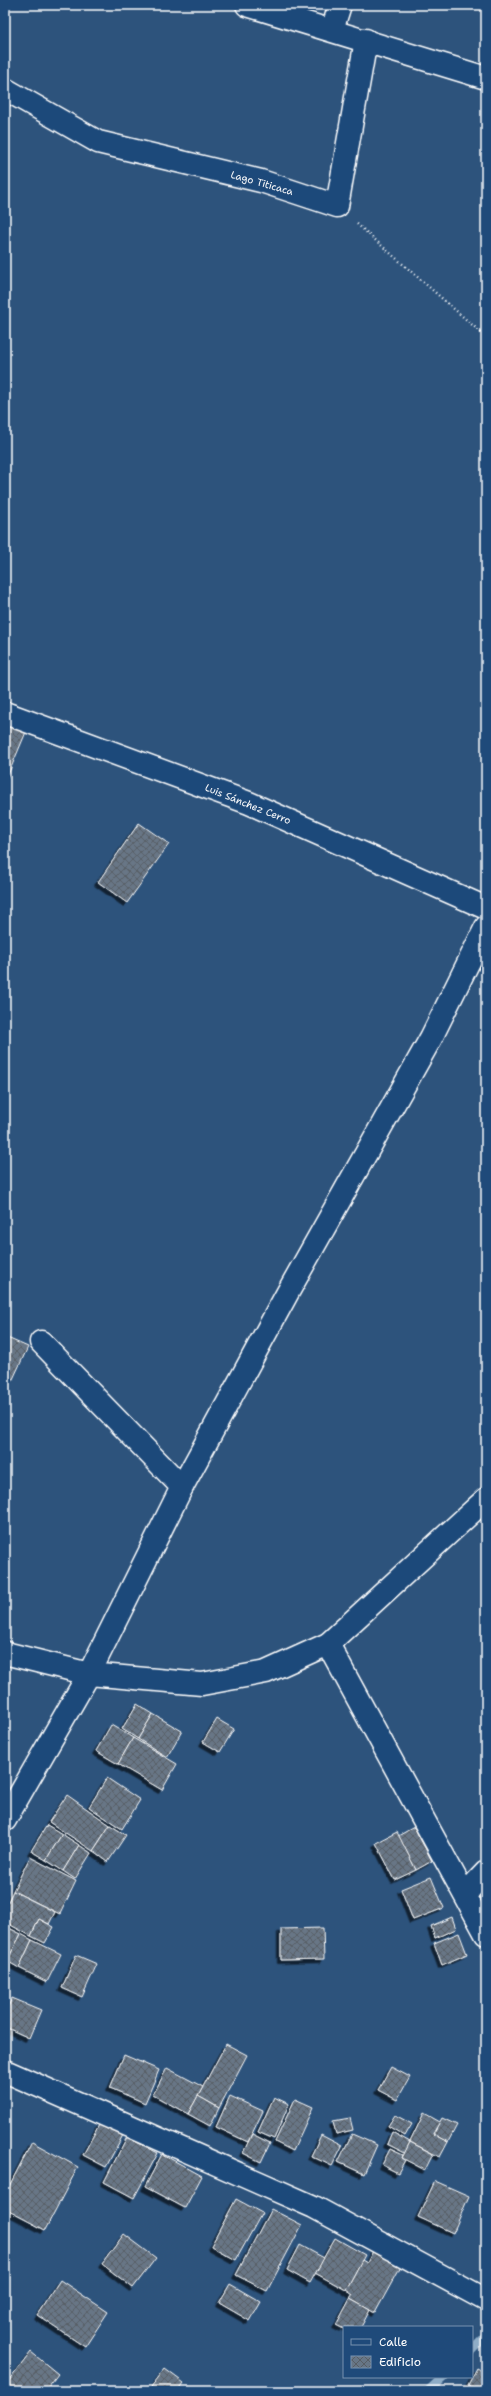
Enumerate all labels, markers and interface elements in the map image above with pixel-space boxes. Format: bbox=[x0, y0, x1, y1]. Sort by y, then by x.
street label: Lago Titicaca bbox=[229, 168, 296, 198]
street label: Luis Sánchez Cerro bbox=[203, 781, 293, 827]
legend bbox=[343, 2326, 473, 2378]
text: Calle bbox=[379, 2334, 408, 2350]
text: Edificio bbox=[379, 2354, 421, 2370]

